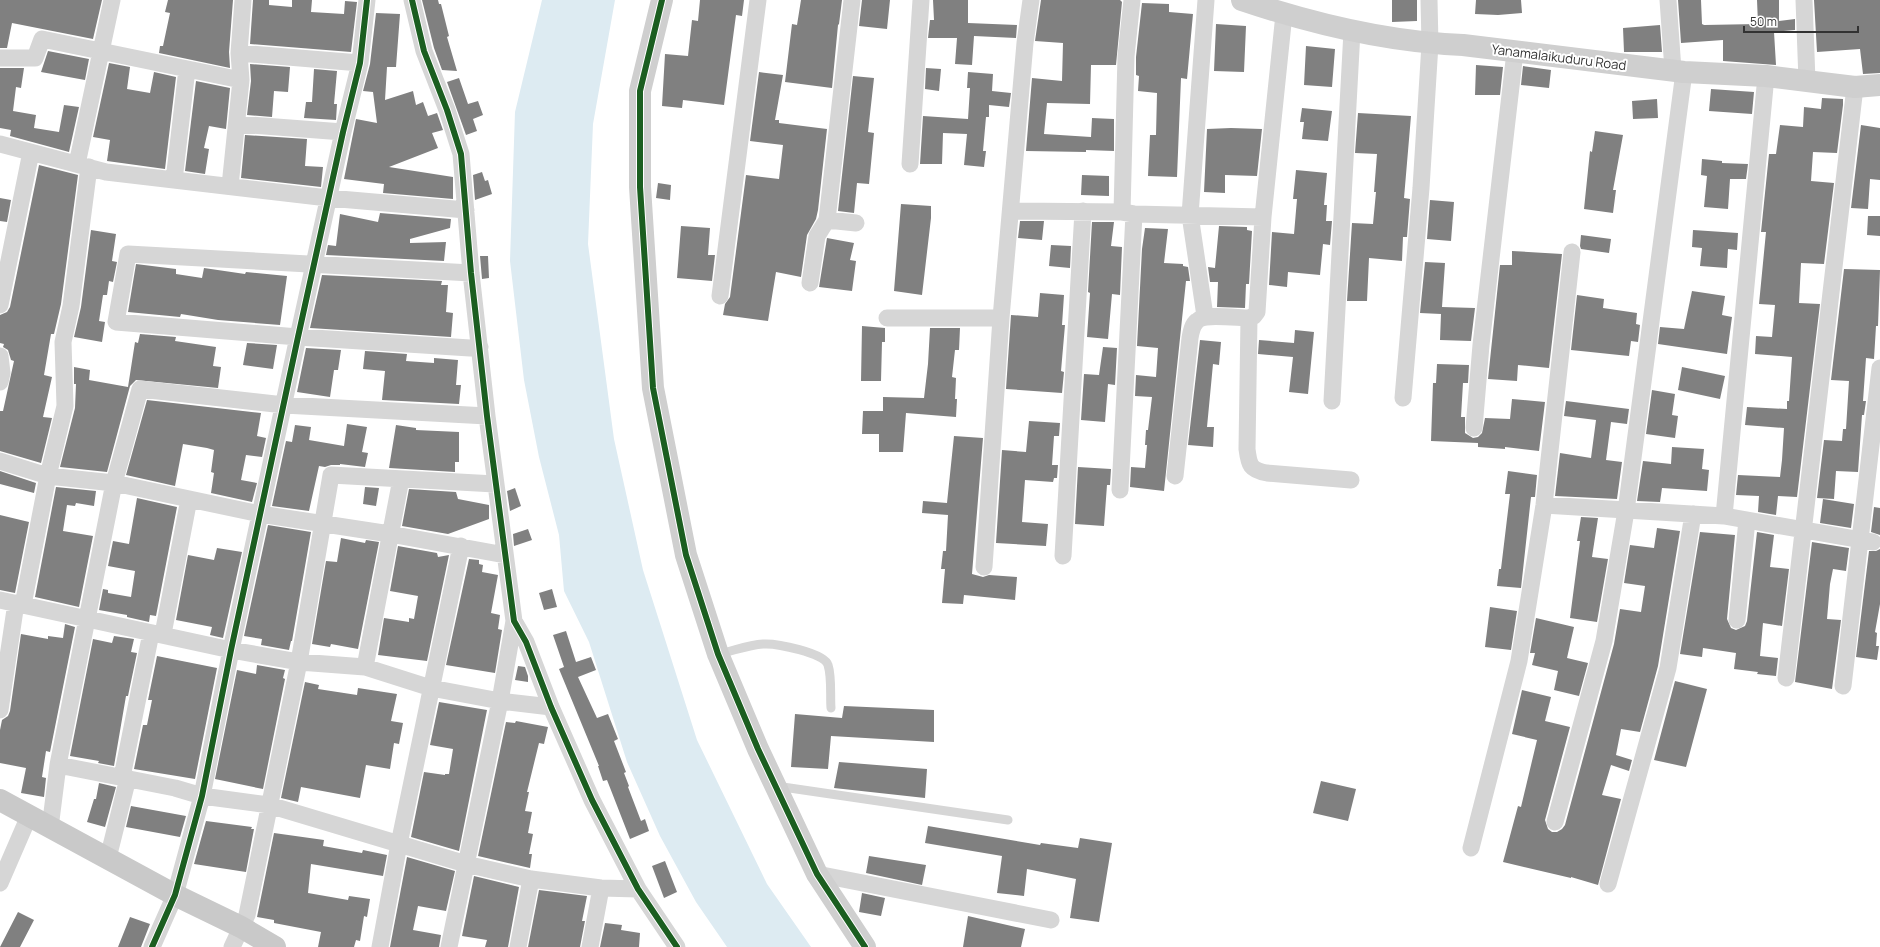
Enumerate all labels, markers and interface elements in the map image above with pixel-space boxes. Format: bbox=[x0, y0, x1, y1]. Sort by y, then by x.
scale bar bbox=[1744, 8, 1858, 34]
text: 50 m bbox=[1750, 13, 1777, 30]
street label: Yanamalaikuduru Road bbox=[1491, 40, 1627, 74]

